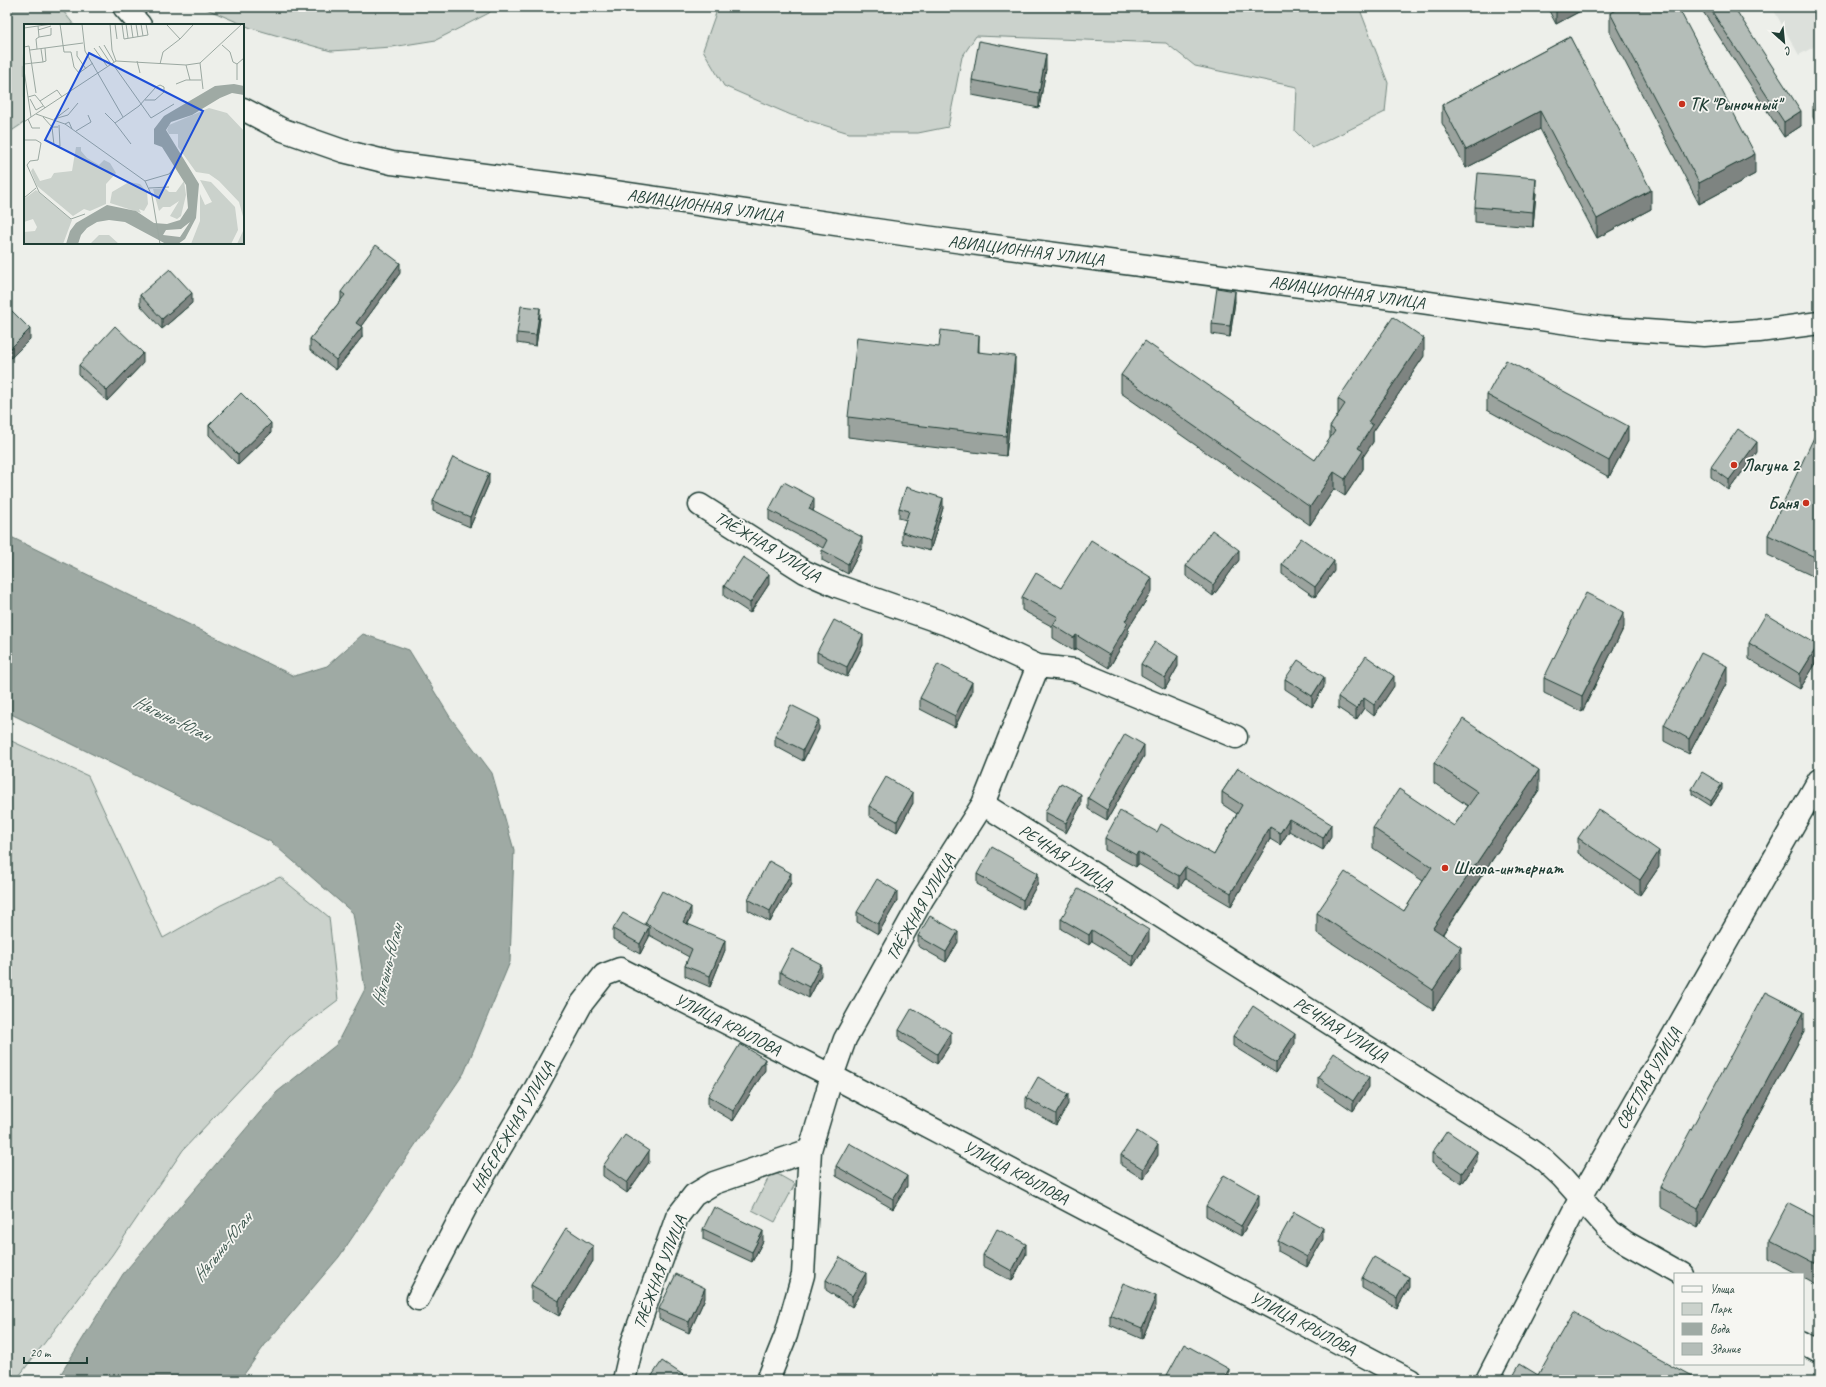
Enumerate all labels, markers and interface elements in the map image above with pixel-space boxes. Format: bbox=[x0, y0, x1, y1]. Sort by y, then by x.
north arrow bbox=[1764, 22, 1804, 62]
inset map bbox=[24, 24, 244, 244]
text: С bbox=[1782, 43, 1794, 59]
place label: ТК "Рыночный" bbox=[1690, 94, 1785, 115]
marker: ТК "Рыночный" bbox=[1677, 99, 1687, 109]
street label: АВИАЦИОННАЯ УЛИЦА bbox=[626, 184, 785, 227]
street label: АВИАЦИОННАЯ УЛИЦА bbox=[947, 231, 1106, 271]
street label: АВИАЦИОННАЯ УЛИЦА bbox=[1268, 271, 1427, 314]
place label: Лагуна 2 bbox=[1742, 455, 1800, 476]
marker: Лагуна 2 bbox=[1729, 460, 1739, 470]
place label: Баня bbox=[1768, 493, 1799, 514]
marker: Баня bbox=[1801, 498, 1811, 508]
street label: ТАЁЖНАЯ УЛИЦА bbox=[711, 507, 825, 587]
water label: Нягынь-Юган bbox=[130, 690, 216, 747]
street label: РЕЧНАЯ УЛИЦА bbox=[1015, 820, 1117, 896]
street label: ТАЁЖНАЯ УЛИЦА bbox=[881, 850, 960, 964]
place label: Школа-интернат bbox=[1453, 858, 1564, 879]
marker: Школа-интернат bbox=[1440, 863, 1450, 873]
water label: Нягынь-Юган bbox=[366, 920, 408, 1008]
street label: УЛИЦА КРЫЛОВА bbox=[671, 989, 785, 1060]
street label: РЕЧНАЯ УЛИЦА bbox=[1290, 992, 1392, 1067]
street label: СВЕТЛАЯ УЛИЦА bbox=[1611, 1023, 1686, 1133]
street label: НАБЕРЕЖНАЯ УЛИЦА bbox=[466, 1057, 559, 1197]
street label: УЛИЦА КРЫЛОВА bbox=[960, 1136, 1072, 1209]
water label: Нягынь-Юган bbox=[188, 1206, 258, 1286]
street label: ТАЁЖНАЯ УЛИЦА bbox=[628, 1212, 691, 1332]
legend bbox=[1674, 1273, 1804, 1365]
text: Улица bbox=[1710, 1281, 1735, 1297]
street label: УЛИЦА КРЫЛОВА bbox=[1247, 1287, 1359, 1360]
text: Парк bbox=[1710, 1301, 1733, 1317]
text: Вода bbox=[1710, 1321, 1731, 1337]
scale bar bbox=[24, 1339, 87, 1365]
text: Здание bbox=[1710, 1341, 1741, 1357]
text: 20 m bbox=[30, 1345, 52, 1361]

